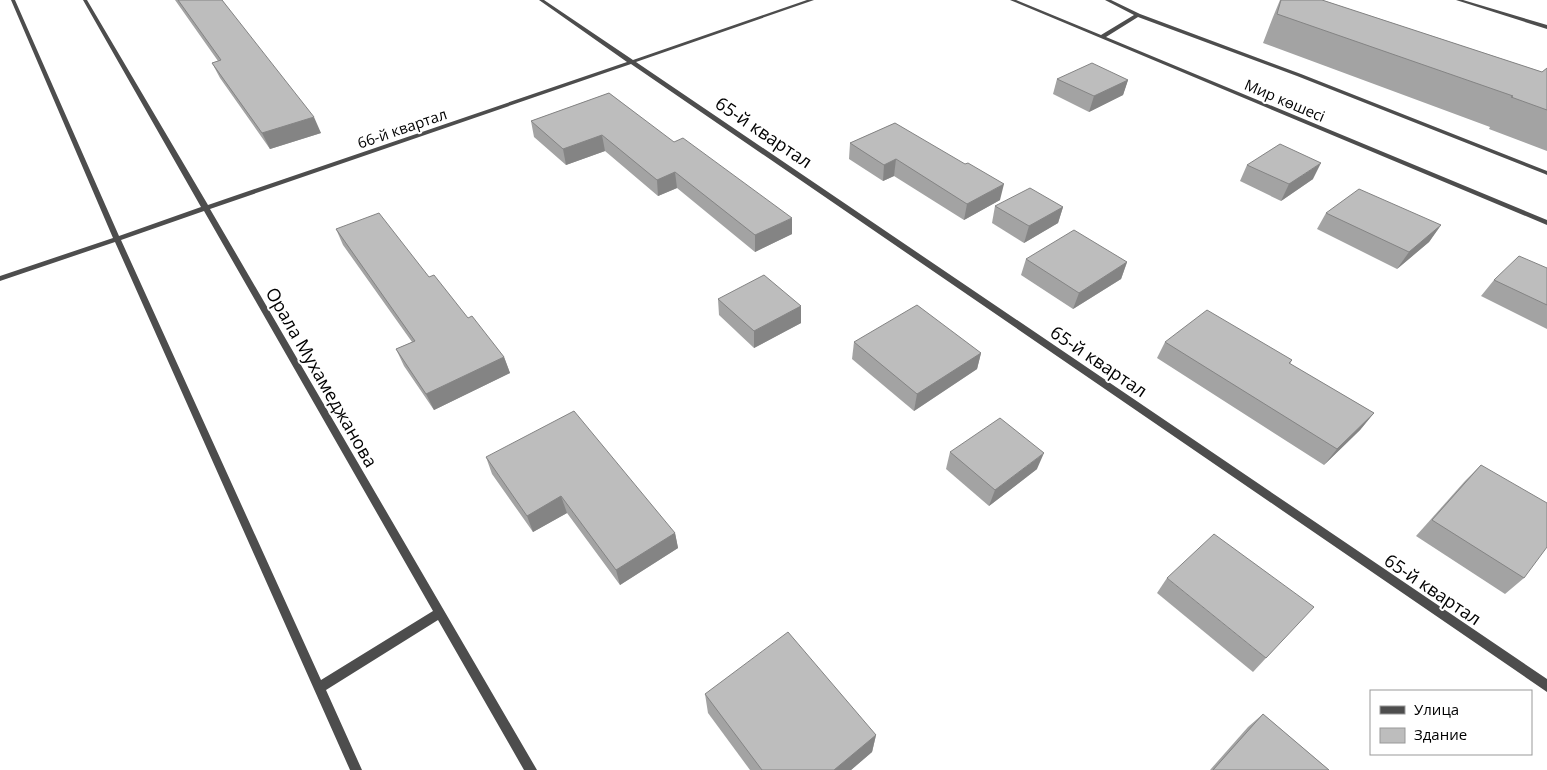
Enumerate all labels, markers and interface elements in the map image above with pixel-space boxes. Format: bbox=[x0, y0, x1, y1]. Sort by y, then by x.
street label: Мир көшесі bbox=[1242, 74, 1328, 126]
street label: 65-й квартал bbox=[711, 91, 817, 173]
street label: 66-й квартал bbox=[355, 103, 449, 153]
street label: Орала Мухамеджанова bbox=[261, 283, 383, 471]
street label: 65-й квартал bbox=[1046, 320, 1152, 402]
street label: 65-й квартал bbox=[1380, 548, 1486, 630]
legend bbox=[1370, 690, 1532, 755]
text: Улица bbox=[1414, 699, 1459, 719]
text: Здание bbox=[1414, 724, 1467, 744]

